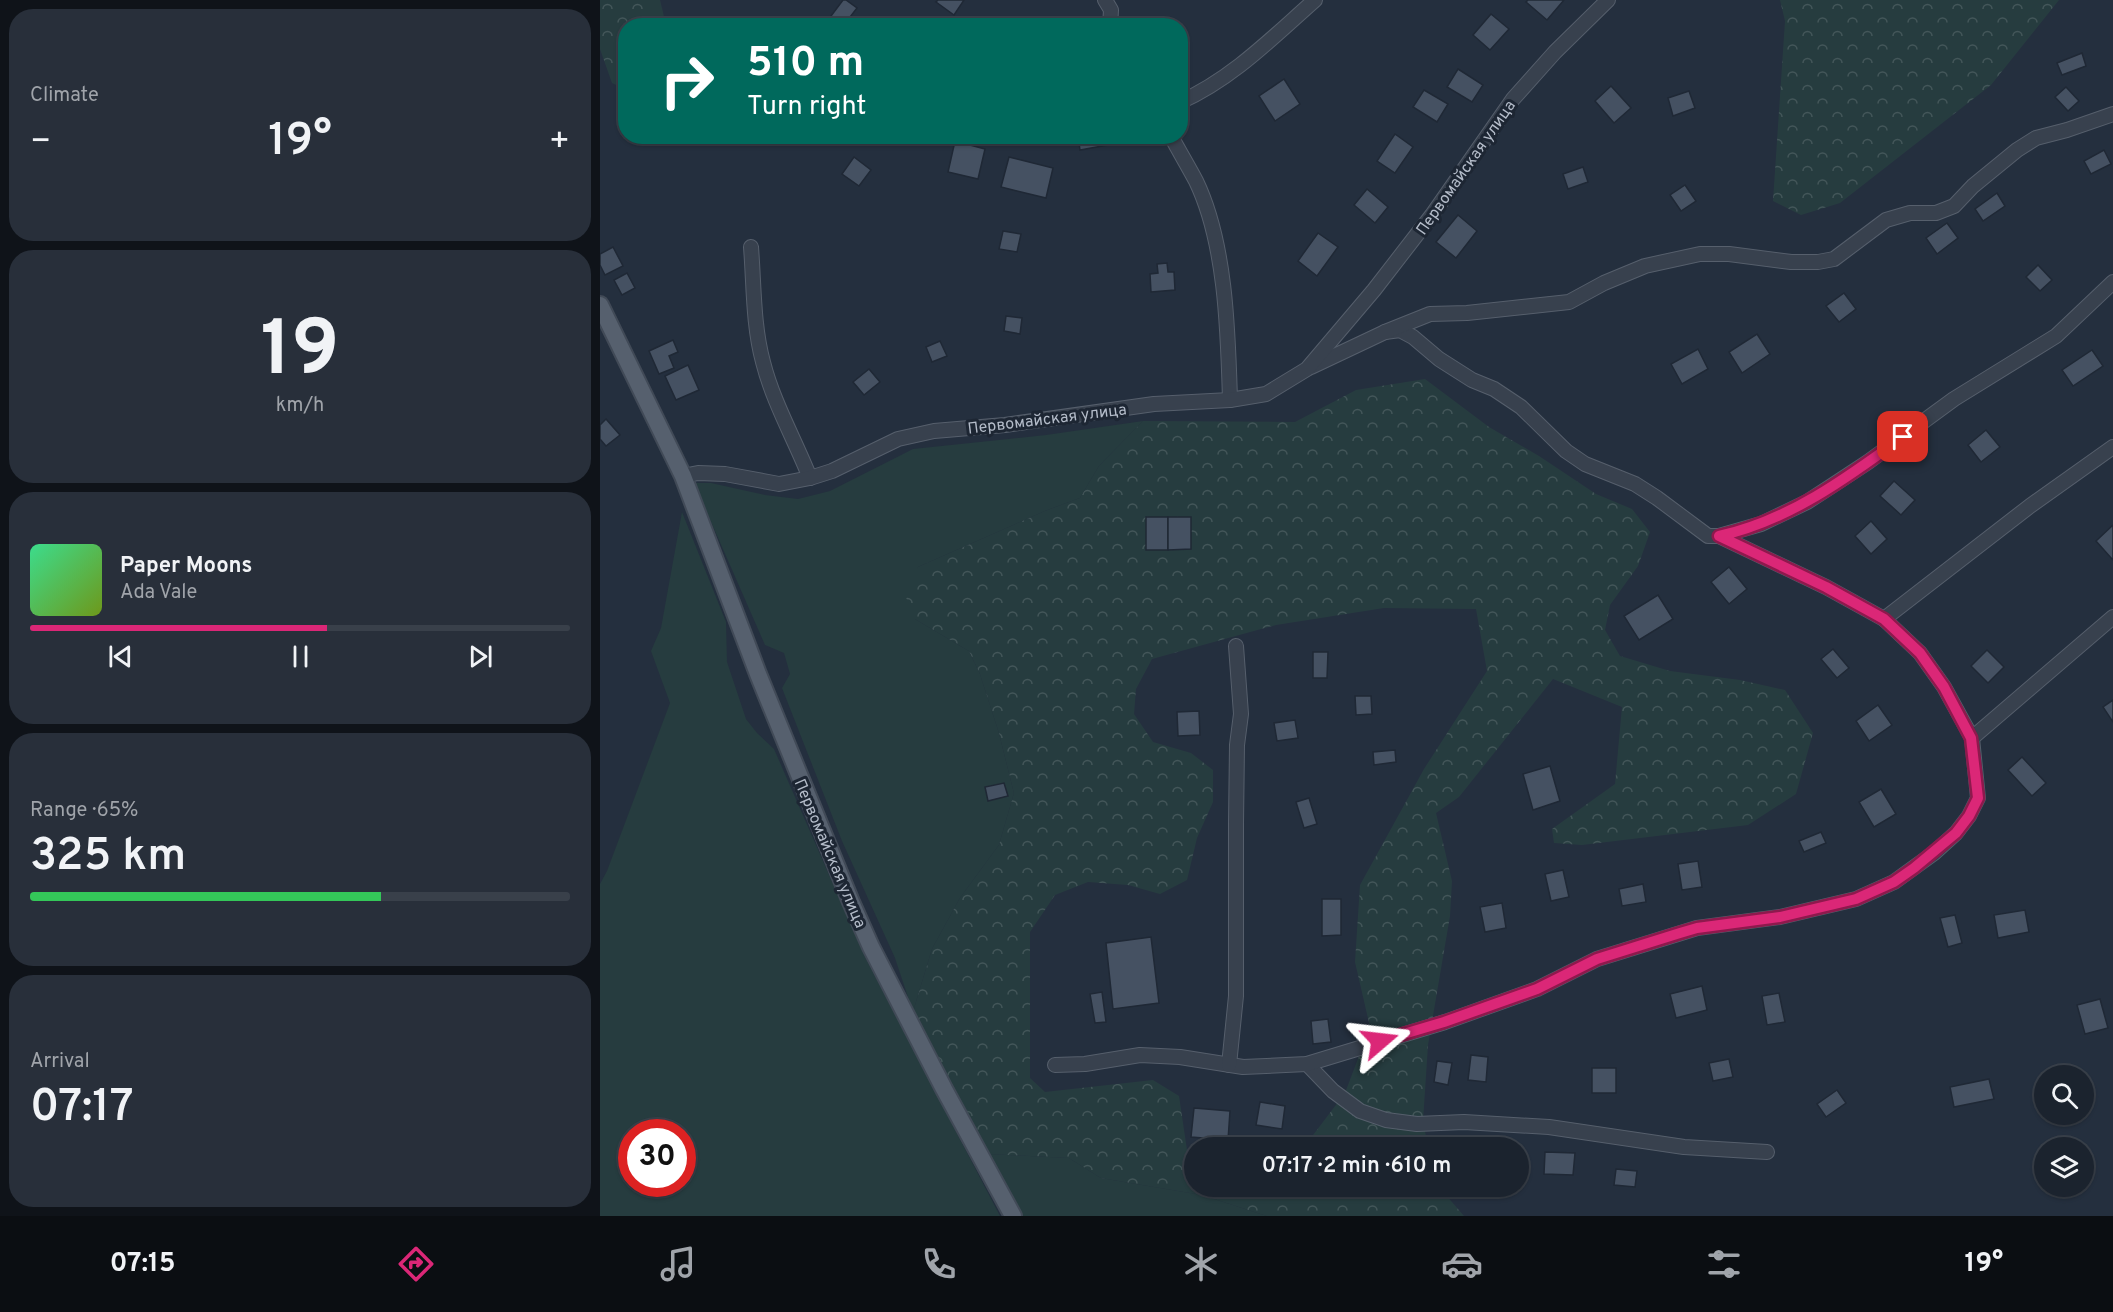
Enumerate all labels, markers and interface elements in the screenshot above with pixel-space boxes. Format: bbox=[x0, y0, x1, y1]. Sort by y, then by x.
text: 510 m bbox=[747, 38, 864, 91]
icon: right bbox=[648, 42, 726, 120]
text: Climate bbox=[30, 83, 99, 109]
text: Turn right bbox=[747, 90, 866, 124]
street label: Первомайская улица bbox=[1413, 97, 1521, 239]
text: 19° bbox=[268, 114, 332, 171]
text: − bbox=[30, 122, 51, 164]
text: + bbox=[549, 122, 570, 164]
text: 19 bbox=[260, 304, 340, 403]
text: km/h bbox=[276, 393, 324, 419]
street label: Первомайская улица bbox=[967, 400, 1128, 440]
pin bbox=[1877, 411, 1928, 462]
icon: arrive bbox=[1886, 420, 1919, 453]
text: Paper Moons bbox=[120, 553, 252, 580]
text: Ada Vale bbox=[120, 580, 197, 606]
icon: previous bbox=[104, 640, 137, 673]
icon: pause bbox=[284, 640, 317, 673]
icon: next bbox=[464, 640, 497, 673]
street label: Первомайская улица bbox=[789, 776, 870, 931]
text: Range · 65% bbox=[30, 798, 139, 824]
text: 325 km bbox=[30, 829, 186, 886]
position arrow bbox=[1348, 1009, 1412, 1073]
text: Arrival bbox=[30, 1049, 90, 1075]
map controls bbox=[2034, 1065, 2094, 1197]
button: search bbox=[2034, 1065, 2094, 1125]
text: 07:17 bbox=[30, 1080, 134, 1137]
speed limit sign: 30 bbox=[618, 1119, 696, 1197]
button: layers bbox=[2034, 1137, 2094, 1197]
text: 07:17 · 2 min · 610 m bbox=[1262, 1153, 1451, 1180]
icon: directions bbox=[395, 1243, 437, 1285]
icon: music bbox=[657, 1243, 699, 1285]
icon: phone bbox=[918, 1243, 960, 1285]
icon: climate bbox=[1180, 1243, 1222, 1285]
icon: car bbox=[1441, 1243, 1483, 1285]
icon: filters bbox=[1703, 1243, 1745, 1285]
text: 07:15 bbox=[110, 1247, 175, 1281]
text: 19° bbox=[1965, 1247, 2003, 1281]

